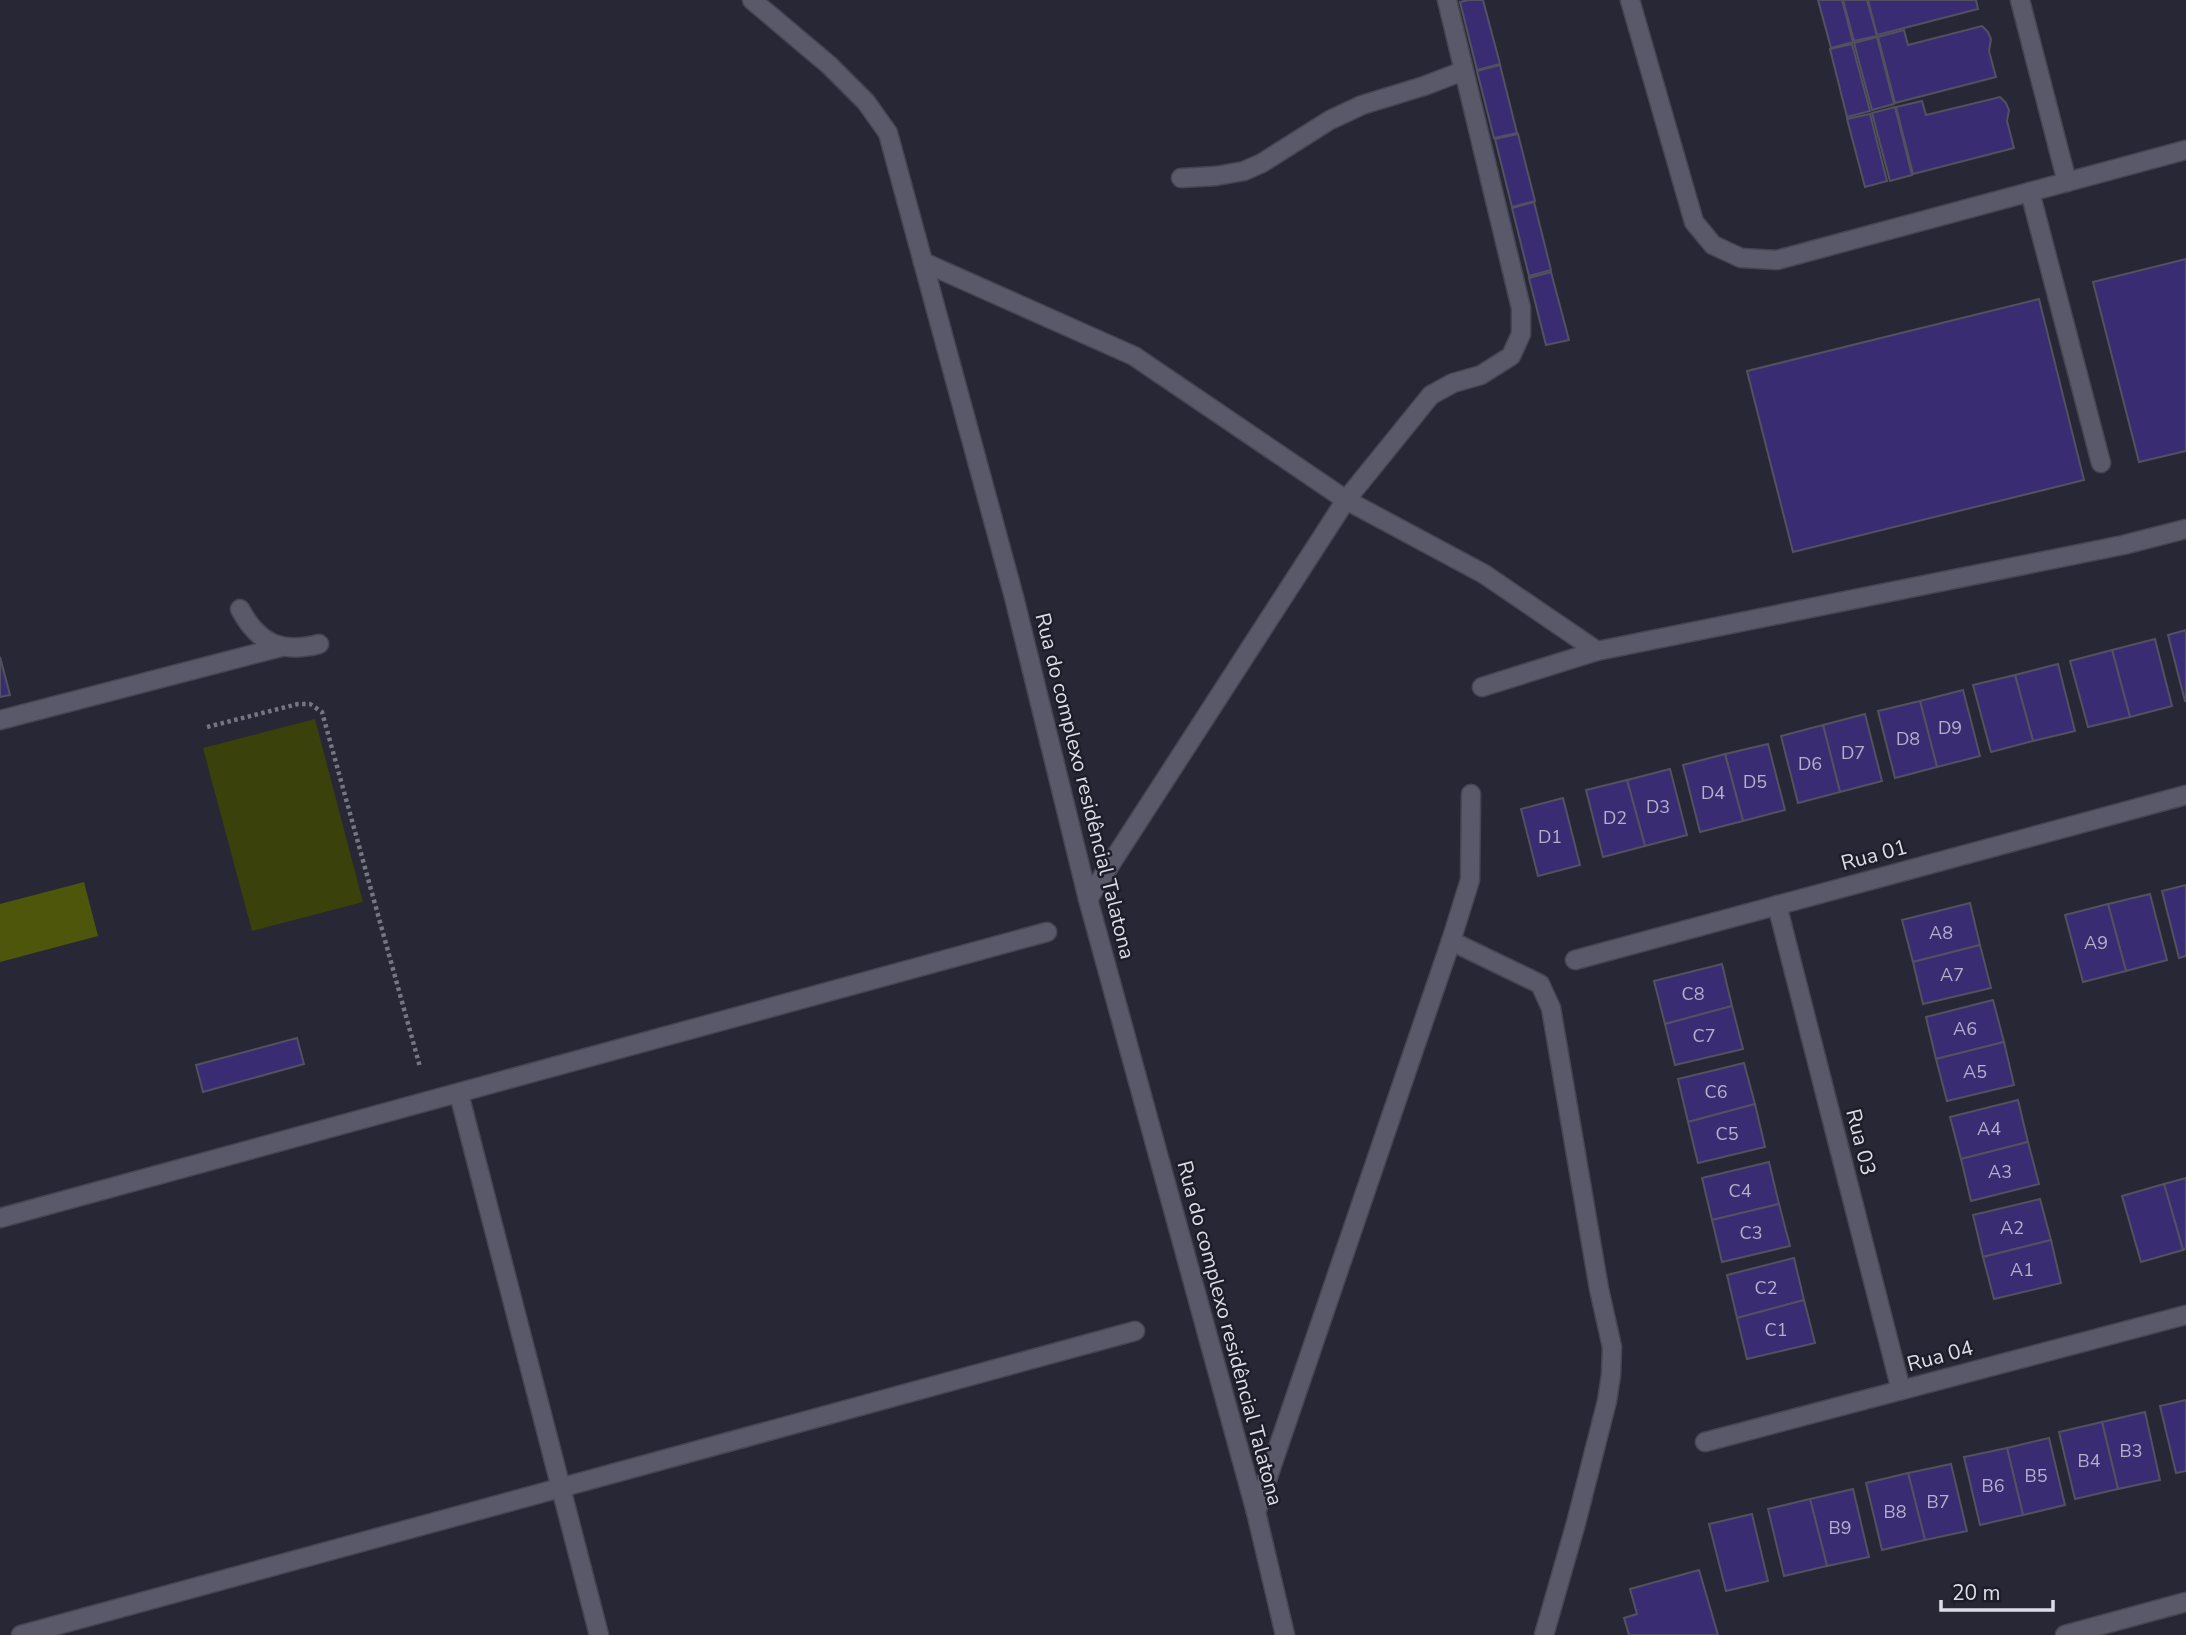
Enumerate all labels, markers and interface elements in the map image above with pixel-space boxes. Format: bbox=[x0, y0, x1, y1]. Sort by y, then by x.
street label: Rua do complexo residêncial Talatona bbox=[1028, 610, 1142, 962]
house number: D9 bbox=[1938, 716, 1962, 740]
house number: D8 bbox=[1896, 727, 1920, 751]
house number: D7 bbox=[1841, 741, 1865, 765]
house number: D6 bbox=[1798, 752, 1822, 776]
house number: D5 bbox=[1743, 770, 1767, 794]
house number: D4 bbox=[1701, 781, 1725, 805]
house number: D3 bbox=[1646, 795, 1670, 819]
house number: D2 bbox=[1603, 806, 1627, 830]
house number: D1 bbox=[1538, 825, 1562, 849]
street label: Rua 01 bbox=[1838, 833, 1910, 877]
house number: A8 bbox=[1929, 921, 1953, 945]
house number: A9 bbox=[2084, 931, 2108, 955]
house number: A7 bbox=[1940, 963, 1964, 987]
house number: C8 bbox=[1682, 982, 1704, 1006]
house number: A6 bbox=[1953, 1017, 1977, 1041]
house number: C7 bbox=[1693, 1024, 1715, 1048]
house number: A5 bbox=[1963, 1060, 1987, 1084]
house number: C6 bbox=[1705, 1080, 1727, 1104]
street label: Rua 03 bbox=[1839, 1106, 1883, 1178]
house number: A4 bbox=[1977, 1117, 2001, 1141]
house number: C5 bbox=[1716, 1122, 1738, 1146]
street label: Rua do complexo residêncial Talatona bbox=[1170, 1158, 1290, 1508]
house number: A3 bbox=[1988, 1160, 2012, 1184]
house number: C4 bbox=[1729, 1179, 1752, 1203]
house number: A2 bbox=[2000, 1216, 2024, 1240]
house number: C3 bbox=[1740, 1221, 1762, 1245]
house number: A1 bbox=[2010, 1258, 2034, 1282]
house number: C2 bbox=[1755, 1276, 1777, 1300]
house number: C1 bbox=[1765, 1318, 1787, 1342]
street label: Rua 04 bbox=[1904, 1334, 1976, 1378]
house number: B3 bbox=[2120, 1439, 2142, 1463]
house number: B4 bbox=[2078, 1449, 2101, 1473]
house number: B5 bbox=[2025, 1464, 2047, 1488]
house number: B6 bbox=[1982, 1474, 2004, 1498]
house number: B7 bbox=[1927, 1490, 1949, 1514]
house number: B8 bbox=[1884, 1500, 1906, 1524]
house number: B9 bbox=[1829, 1516, 1851, 1540]
scale bar bbox=[1941, 1568, 2053, 1612]
text: 20 m bbox=[1952, 1579, 2001, 1607]

